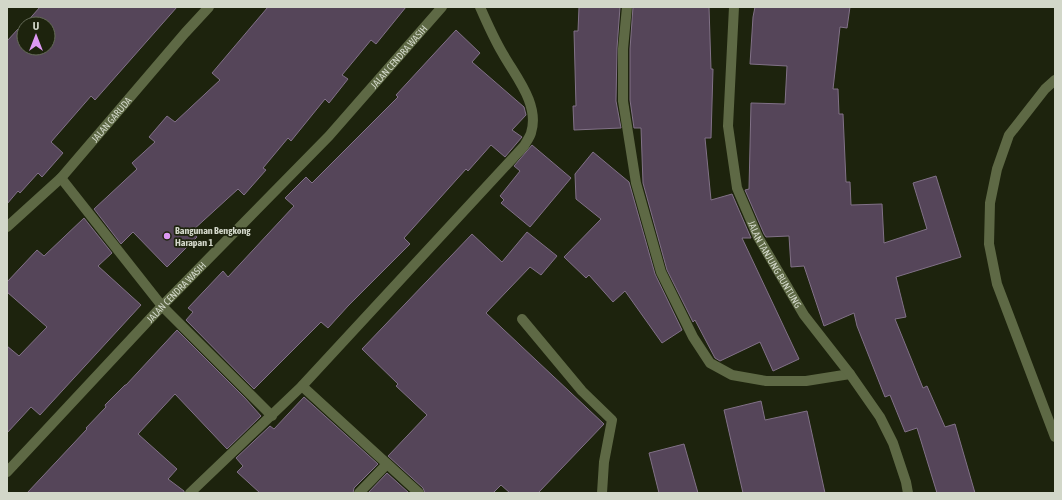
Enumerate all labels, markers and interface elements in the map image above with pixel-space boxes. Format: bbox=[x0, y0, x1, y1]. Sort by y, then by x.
north arrow bbox=[16, 16, 56, 56]
text: U bbox=[33, 20, 39, 32]
street label: JALAN CENDRA WASIH bbox=[368, 23, 430, 91]
street label: JALAN GARUDA bbox=[89, 95, 134, 145]
street label: JALAN TANJUNG BUNTUNG bbox=[746, 219, 804, 310]
place label: Bangunan Bengkong Harapan 1 bbox=[175, 225, 251, 248]
marker: Bangunan Bengkong Harapan 1 bbox=[162, 231, 172, 241]
street label: JALAN CENDRA WASIH bbox=[145, 260, 208, 325]

